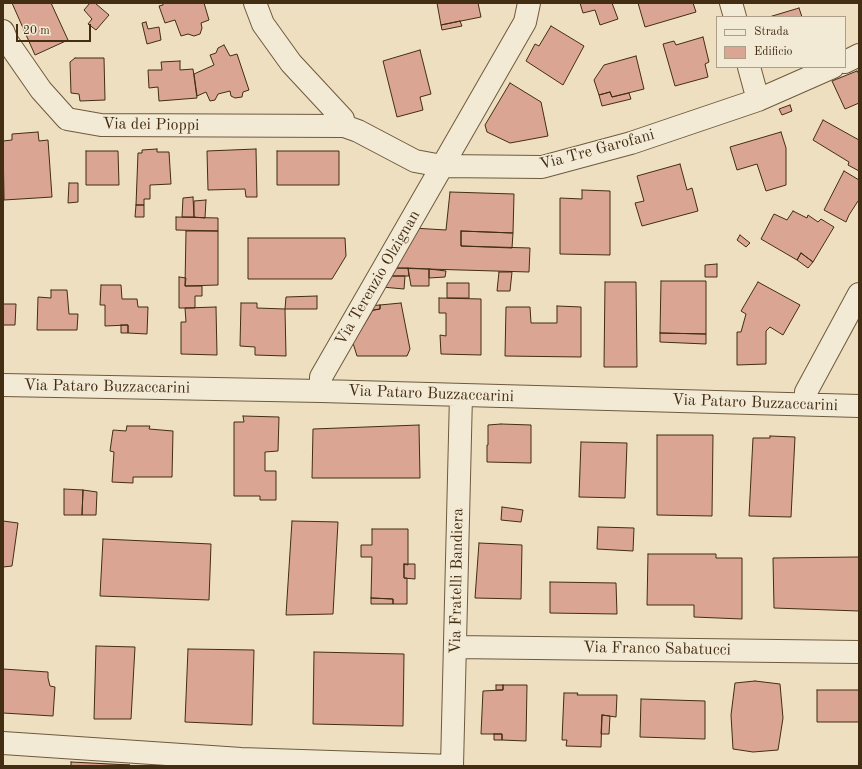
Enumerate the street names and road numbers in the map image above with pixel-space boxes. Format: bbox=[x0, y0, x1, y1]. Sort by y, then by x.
street label: Via dei Pioppi bbox=[102, 115, 200, 135]
street label: Via Tre Garofani bbox=[537, 125, 657, 175]
street label: Via Terenzio Olzignan bbox=[331, 207, 425, 349]
street label: Via Pataro Buzzaccarini bbox=[24, 376, 190, 398]
street label: Via Pataro Buzzaccarini bbox=[348, 382, 514, 406]
street label: Via Pataro Buzzaccarini bbox=[672, 391, 838, 415]
street label: Via Fratelli Bandiera bbox=[446, 508, 468, 654]
street label: Via Franco Sabatucci bbox=[583, 638, 731, 660]

